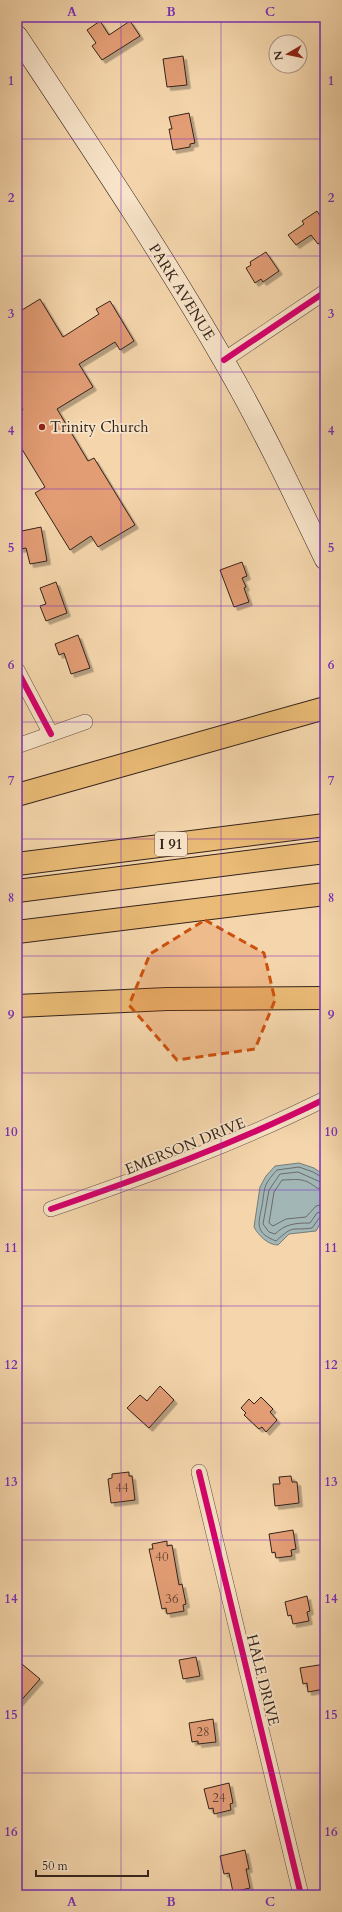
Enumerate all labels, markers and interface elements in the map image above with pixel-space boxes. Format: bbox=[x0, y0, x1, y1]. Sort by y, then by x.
text: A bbox=[67, 3, 77, 21]
text: B bbox=[166, 3, 176, 21]
text: C bbox=[265, 3, 275, 21]
north arrow bbox=[268, 34, 308, 74]
text: N bbox=[270, 49, 287, 61]
text: 1 bbox=[8, 72, 14, 90]
text: 1 bbox=[328, 72, 334, 90]
text: 2 bbox=[8, 189, 15, 207]
text: 2 bbox=[328, 189, 335, 207]
street label: PARK AVENUE bbox=[144, 240, 220, 344]
text: 3 bbox=[8, 305, 15, 323]
text: 3 bbox=[328, 305, 335, 323]
place label: Trinity Church bbox=[50, 417, 149, 437]
text: 4 bbox=[8, 422, 15, 440]
marker: Trinity Church bbox=[37, 422, 47, 432]
text: 4 bbox=[328, 422, 335, 440]
text: 5 bbox=[8, 539, 14, 557]
text: 5 bbox=[328, 539, 334, 557]
text: 6 bbox=[8, 656, 15, 674]
text: 6 bbox=[328, 656, 335, 674]
text: 7 bbox=[8, 772, 15, 790]
text: 7 bbox=[328, 772, 335, 790]
road number: I 91 bbox=[155, 832, 187, 856]
text: 8 bbox=[8, 889, 14, 907]
text: 8 bbox=[328, 889, 334, 907]
text: 9 bbox=[8, 1006, 15, 1024]
text: 9 bbox=[328, 1006, 335, 1024]
street label: EMERSON DRIVE bbox=[122, 1113, 248, 1179]
text: 10 bbox=[4, 1123, 18, 1141]
text: 10 bbox=[324, 1123, 338, 1141]
text: 11 bbox=[4, 1239, 18, 1257]
text: 11 bbox=[324, 1239, 338, 1257]
text: 12 bbox=[4, 1356, 18, 1374]
text: 12 bbox=[324, 1356, 338, 1374]
text: 13 bbox=[4, 1473, 18, 1491]
text: 13 bbox=[324, 1473, 338, 1491]
house number: 44 bbox=[115, 1479, 129, 1497]
house number: 40 bbox=[155, 1548, 169, 1566]
text: 14 bbox=[4, 1590, 18, 1608]
house number: 36 bbox=[165, 1590, 179, 1608]
text: 14 bbox=[324, 1590, 338, 1608]
street label: HALE DRIVE bbox=[242, 1632, 284, 1728]
text: 15 bbox=[4, 1706, 18, 1724]
text: 15 bbox=[324, 1706, 338, 1724]
house number: 28 bbox=[196, 1723, 210, 1741]
house number: 24 bbox=[212, 1789, 226, 1807]
text: 16 bbox=[4, 1823, 18, 1841]
text: 16 bbox=[324, 1823, 338, 1841]
scale bar bbox=[36, 1852, 148, 1878]
text: 50 m bbox=[42, 1858, 69, 1874]
text: A bbox=[67, 1893, 77, 1911]
text: B bbox=[166, 1893, 176, 1911]
text: C bbox=[265, 1893, 275, 1911]

